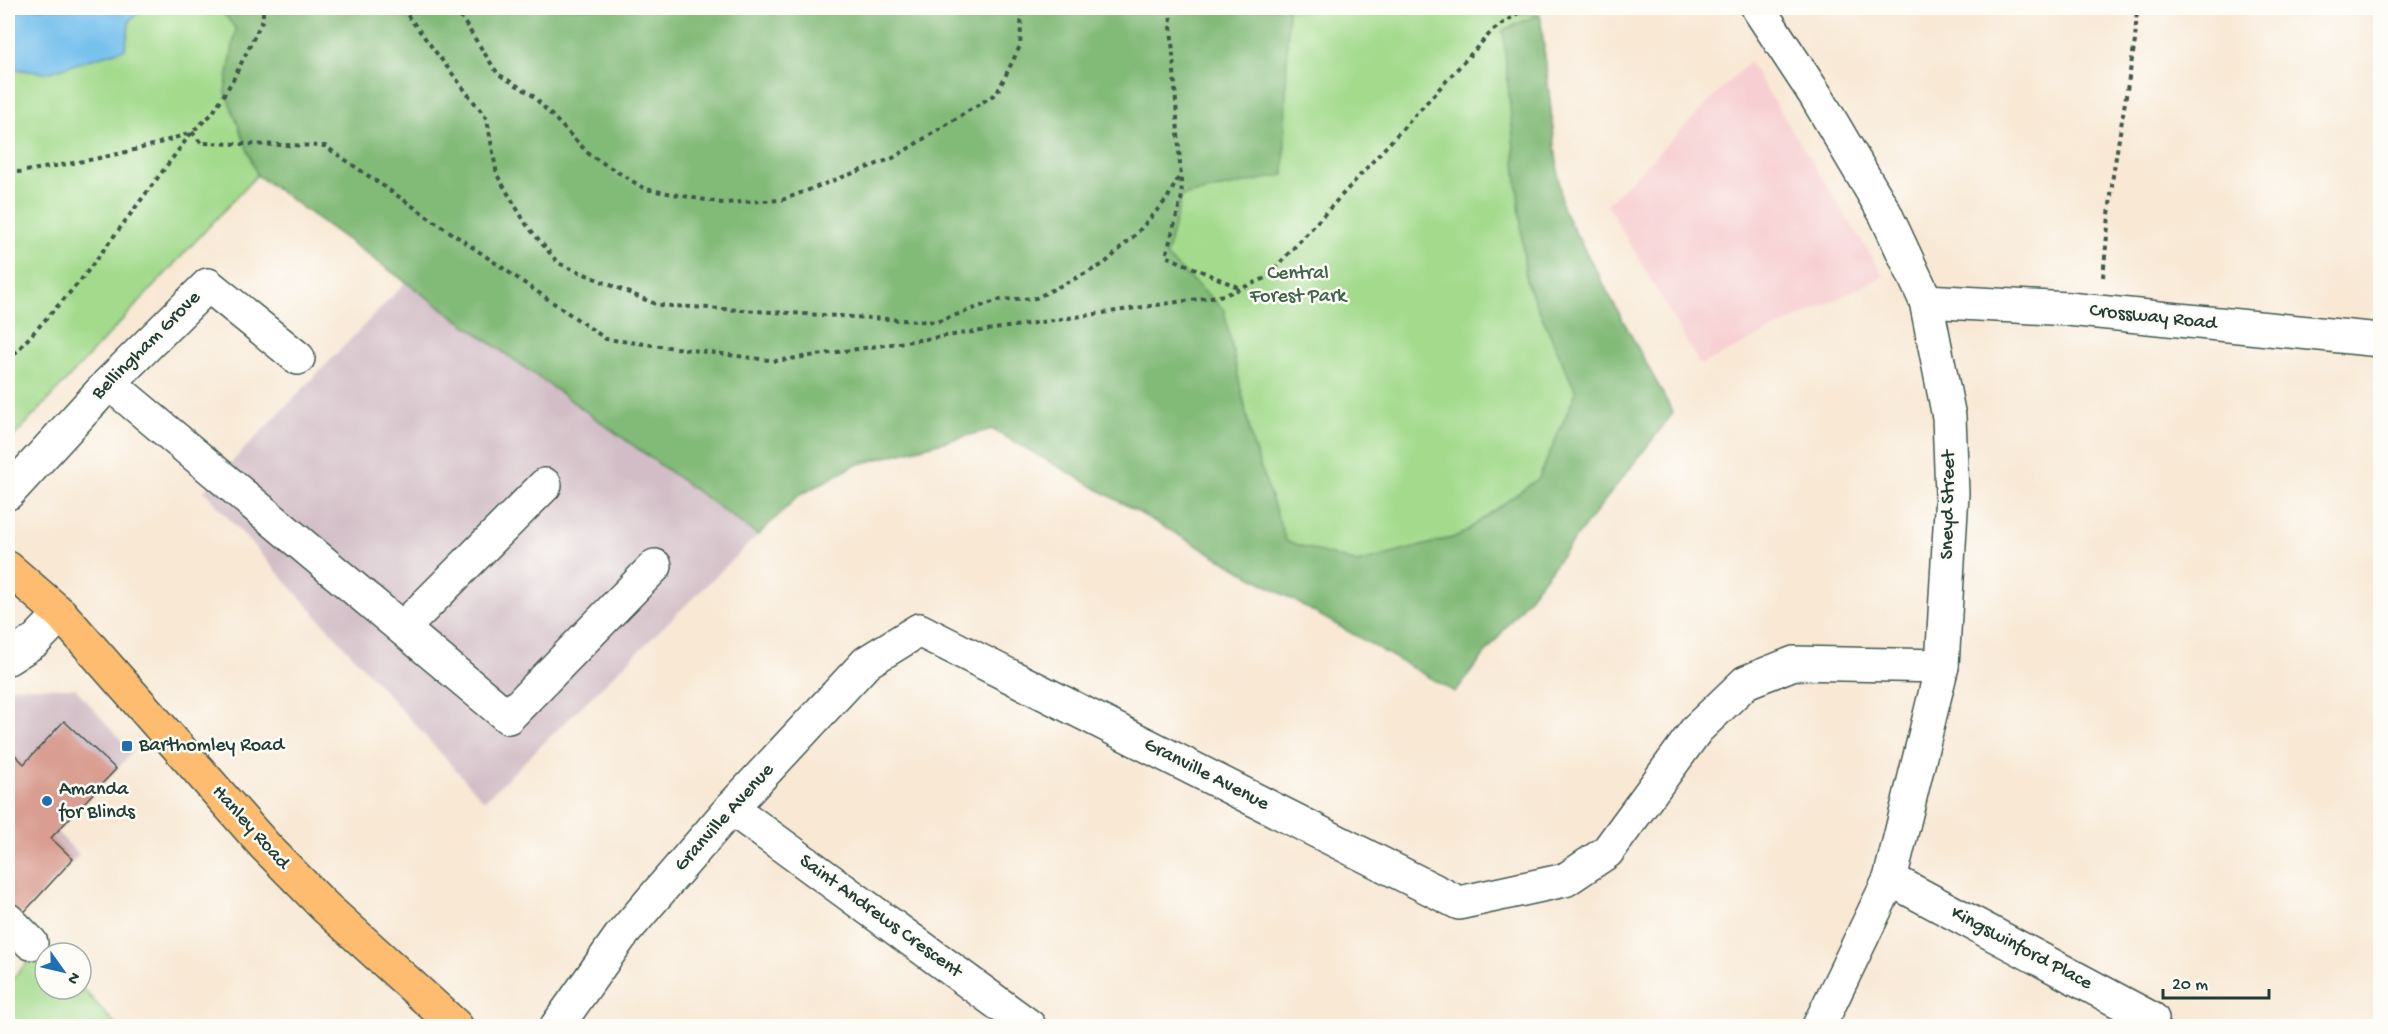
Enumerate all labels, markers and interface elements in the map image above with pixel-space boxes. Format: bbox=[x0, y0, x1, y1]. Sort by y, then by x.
park label: Central Forest Park bbox=[1249, 263, 1348, 309]
street label: Bellingham Grove bbox=[87, 286, 207, 406]
street label: Crossway Road bbox=[2088, 300, 2220, 336]
street label: Sneyd Street bbox=[1937, 449, 1961, 560]
street label: Granville Avenue bbox=[1140, 734, 1273, 817]
place label: Barthomley Road bbox=[138, 735, 286, 758]
marker: Barthomley Road bbox=[120, 739, 134, 753]
street label: Granville Avenue bbox=[670, 759, 780, 877]
place label: Amanda for Blinds bbox=[58, 779, 136, 825]
street label: Hanley Road bbox=[206, 781, 295, 876]
marker: Amanda for Blinds bbox=[40, 794, 54, 808]
street label: Saint Andrews Crescent bbox=[794, 850, 967, 985]
street label: Kingswinford Place bbox=[1946, 902, 2096, 996]
north arrow bbox=[33, 941, 93, 1001]
scale bar bbox=[2163, 962, 2270, 1000]
text: N bbox=[61, 968, 83, 988]
text: 20 m bbox=[2172, 975, 2208, 996]

